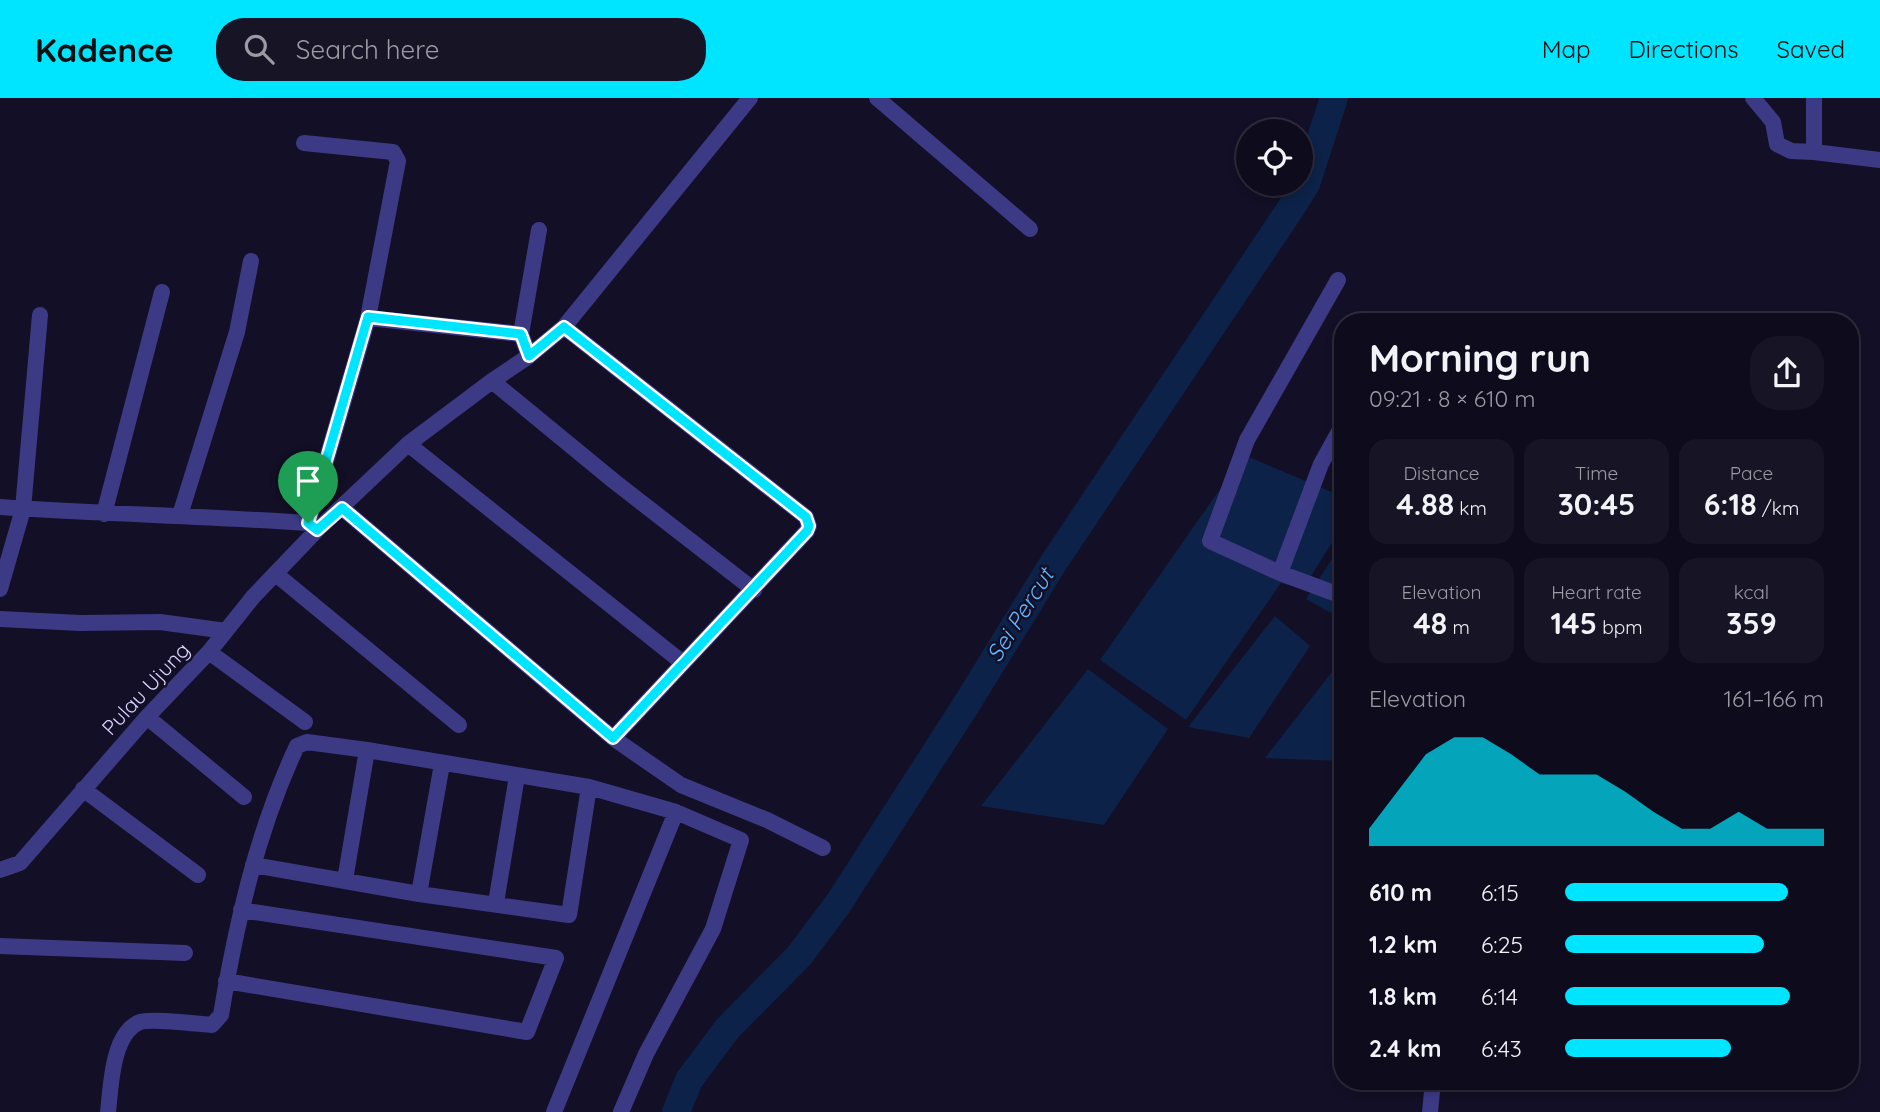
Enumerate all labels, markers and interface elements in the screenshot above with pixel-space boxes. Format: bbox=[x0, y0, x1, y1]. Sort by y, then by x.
search box bbox=[216, 18, 706, 81]
text: Kadence bbox=[35, 29, 174, 70]
icon: search bbox=[240, 30, 278, 68]
text: Search here bbox=[296, 33, 439, 66]
text: Map bbox=[1542, 34, 1591, 64]
text: Directions bbox=[1629, 34, 1739, 64]
text: Saved bbox=[1777, 34, 1845, 64]
map controls bbox=[1236, 119, 1313, 196]
button: locate bbox=[1236, 119, 1313, 196]
text: Morning run bbox=[1369, 334, 1591, 382]
button: share bbox=[1750, 336, 1824, 410]
text: 09:21 · 8 × 610 m bbox=[1369, 384, 1535, 413]
pin bbox=[278, 451, 338, 523]
text: Distance bbox=[1403, 461, 1480, 485]
text: Time bbox=[1575, 461, 1618, 485]
text: Pace bbox=[1730, 461, 1773, 485]
icon: arrive bbox=[289, 462, 327, 500]
text: 4.88 bbox=[1396, 485, 1454, 523]
text: 30:45 bbox=[1558, 485, 1635, 523]
text: 6:18 bbox=[1704, 485, 1757, 523]
text: km bbox=[1454, 496, 1487, 520]
text: /km bbox=[1757, 496, 1799, 520]
water label: Sei Percut bbox=[980, 561, 1061, 667]
text: Elevation bbox=[1401, 580, 1482, 604]
text: Heart rate bbox=[1551, 580, 1642, 604]
text: kcal bbox=[1734, 580, 1769, 604]
text: 48 bbox=[1413, 604, 1447, 642]
text: 145 bbox=[1550, 604, 1597, 642]
text: 359 bbox=[1726, 604, 1777, 642]
text: m bbox=[1447, 615, 1470, 639]
text: bpm bbox=[1597, 615, 1643, 639]
street label: Pulau Ujung bbox=[96, 637, 195, 740]
text: Elevation bbox=[1369, 684, 1466, 713]
text: 161–166 m bbox=[1724, 684, 1824, 713]
text: 610 m bbox=[1369, 878, 1432, 907]
text: 6:15 bbox=[1481, 878, 1519, 907]
text: 1.2 km bbox=[1369, 930, 1438, 959]
text: 6:25 bbox=[1481, 930, 1523, 959]
text: 1.8 km bbox=[1369, 982, 1437, 1011]
text: 6:14 bbox=[1481, 982, 1518, 1011]
text: 2.4 km bbox=[1369, 1034, 1441, 1063]
text: 6:43 bbox=[1481, 1034, 1522, 1063]

